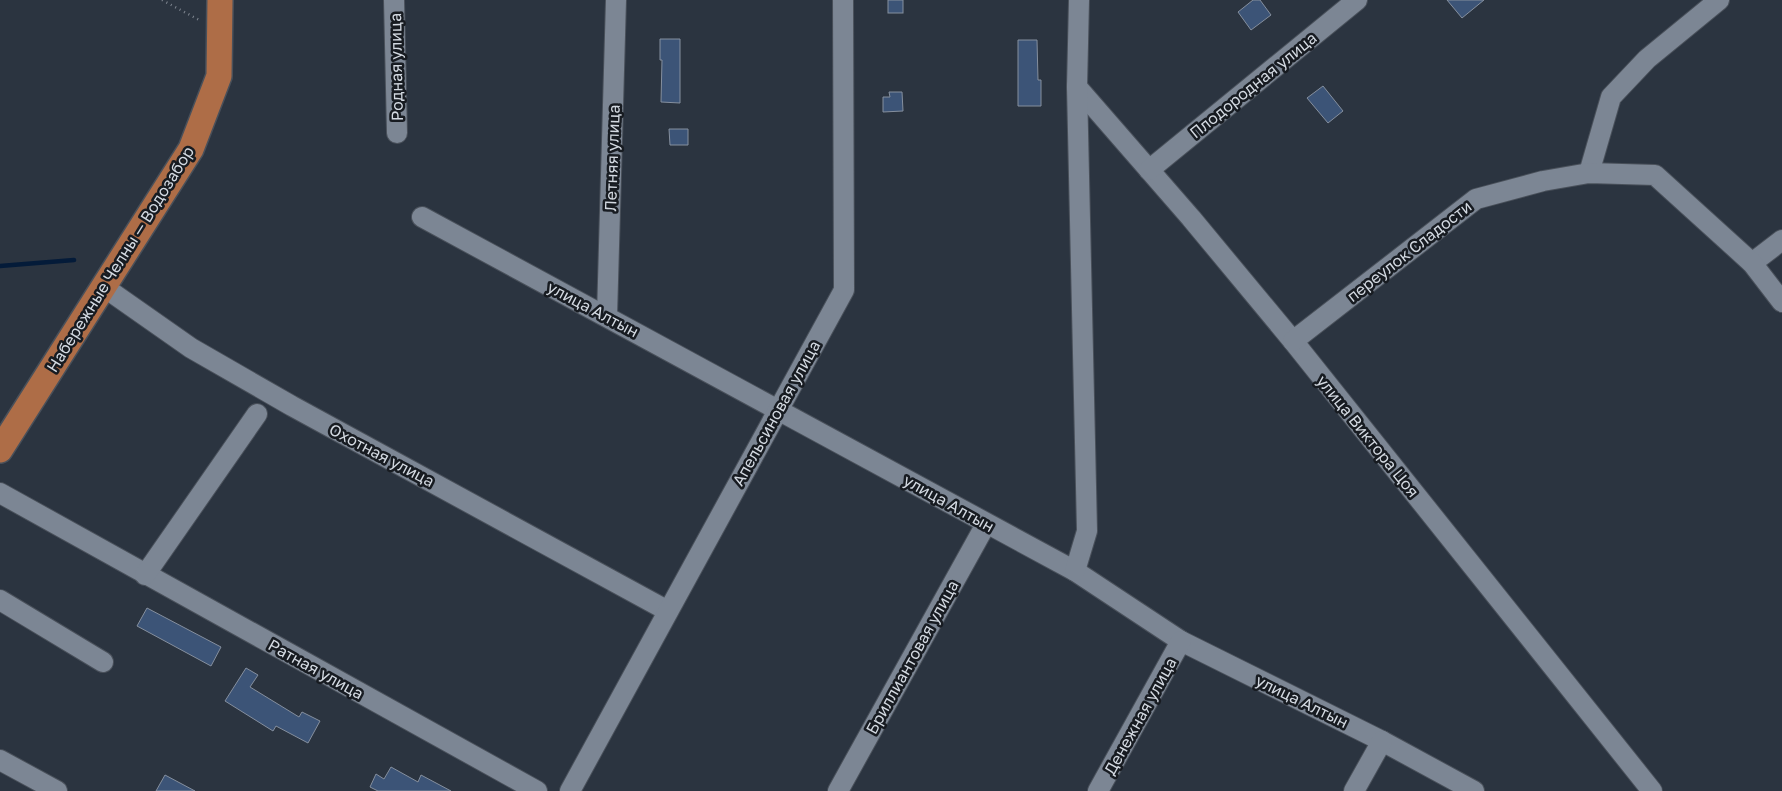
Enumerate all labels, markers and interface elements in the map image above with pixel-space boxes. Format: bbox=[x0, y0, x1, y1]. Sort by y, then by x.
street label: Родная улица bbox=[385, 13, 407, 121]
street label: Плодородная улица bbox=[1185, 28, 1321, 142]
street label: Летняя улица bbox=[600, 104, 624, 212]
street label: Набережные Челны — Водозабор bbox=[42, 142, 198, 376]
street label: переулок Сладости bbox=[1343, 196, 1475, 306]
street label: улица Алтын bbox=[544, 277, 642, 341]
street label: Апельсиновая улица bbox=[728, 337, 824, 489]
street label: улица Виктора Цоя bbox=[1313, 371, 1423, 501]
street label: Охотная улица bbox=[326, 419, 438, 491]
street label: улица Алтын bbox=[900, 470, 998, 536]
street label: Бриллиантовая улица bbox=[861, 577, 963, 737]
street label: Ратная улица bbox=[265, 635, 367, 703]
street label: Денежная улица bbox=[1099, 654, 1181, 778]
street label: улица Алтын bbox=[1252, 670, 1352, 732]

